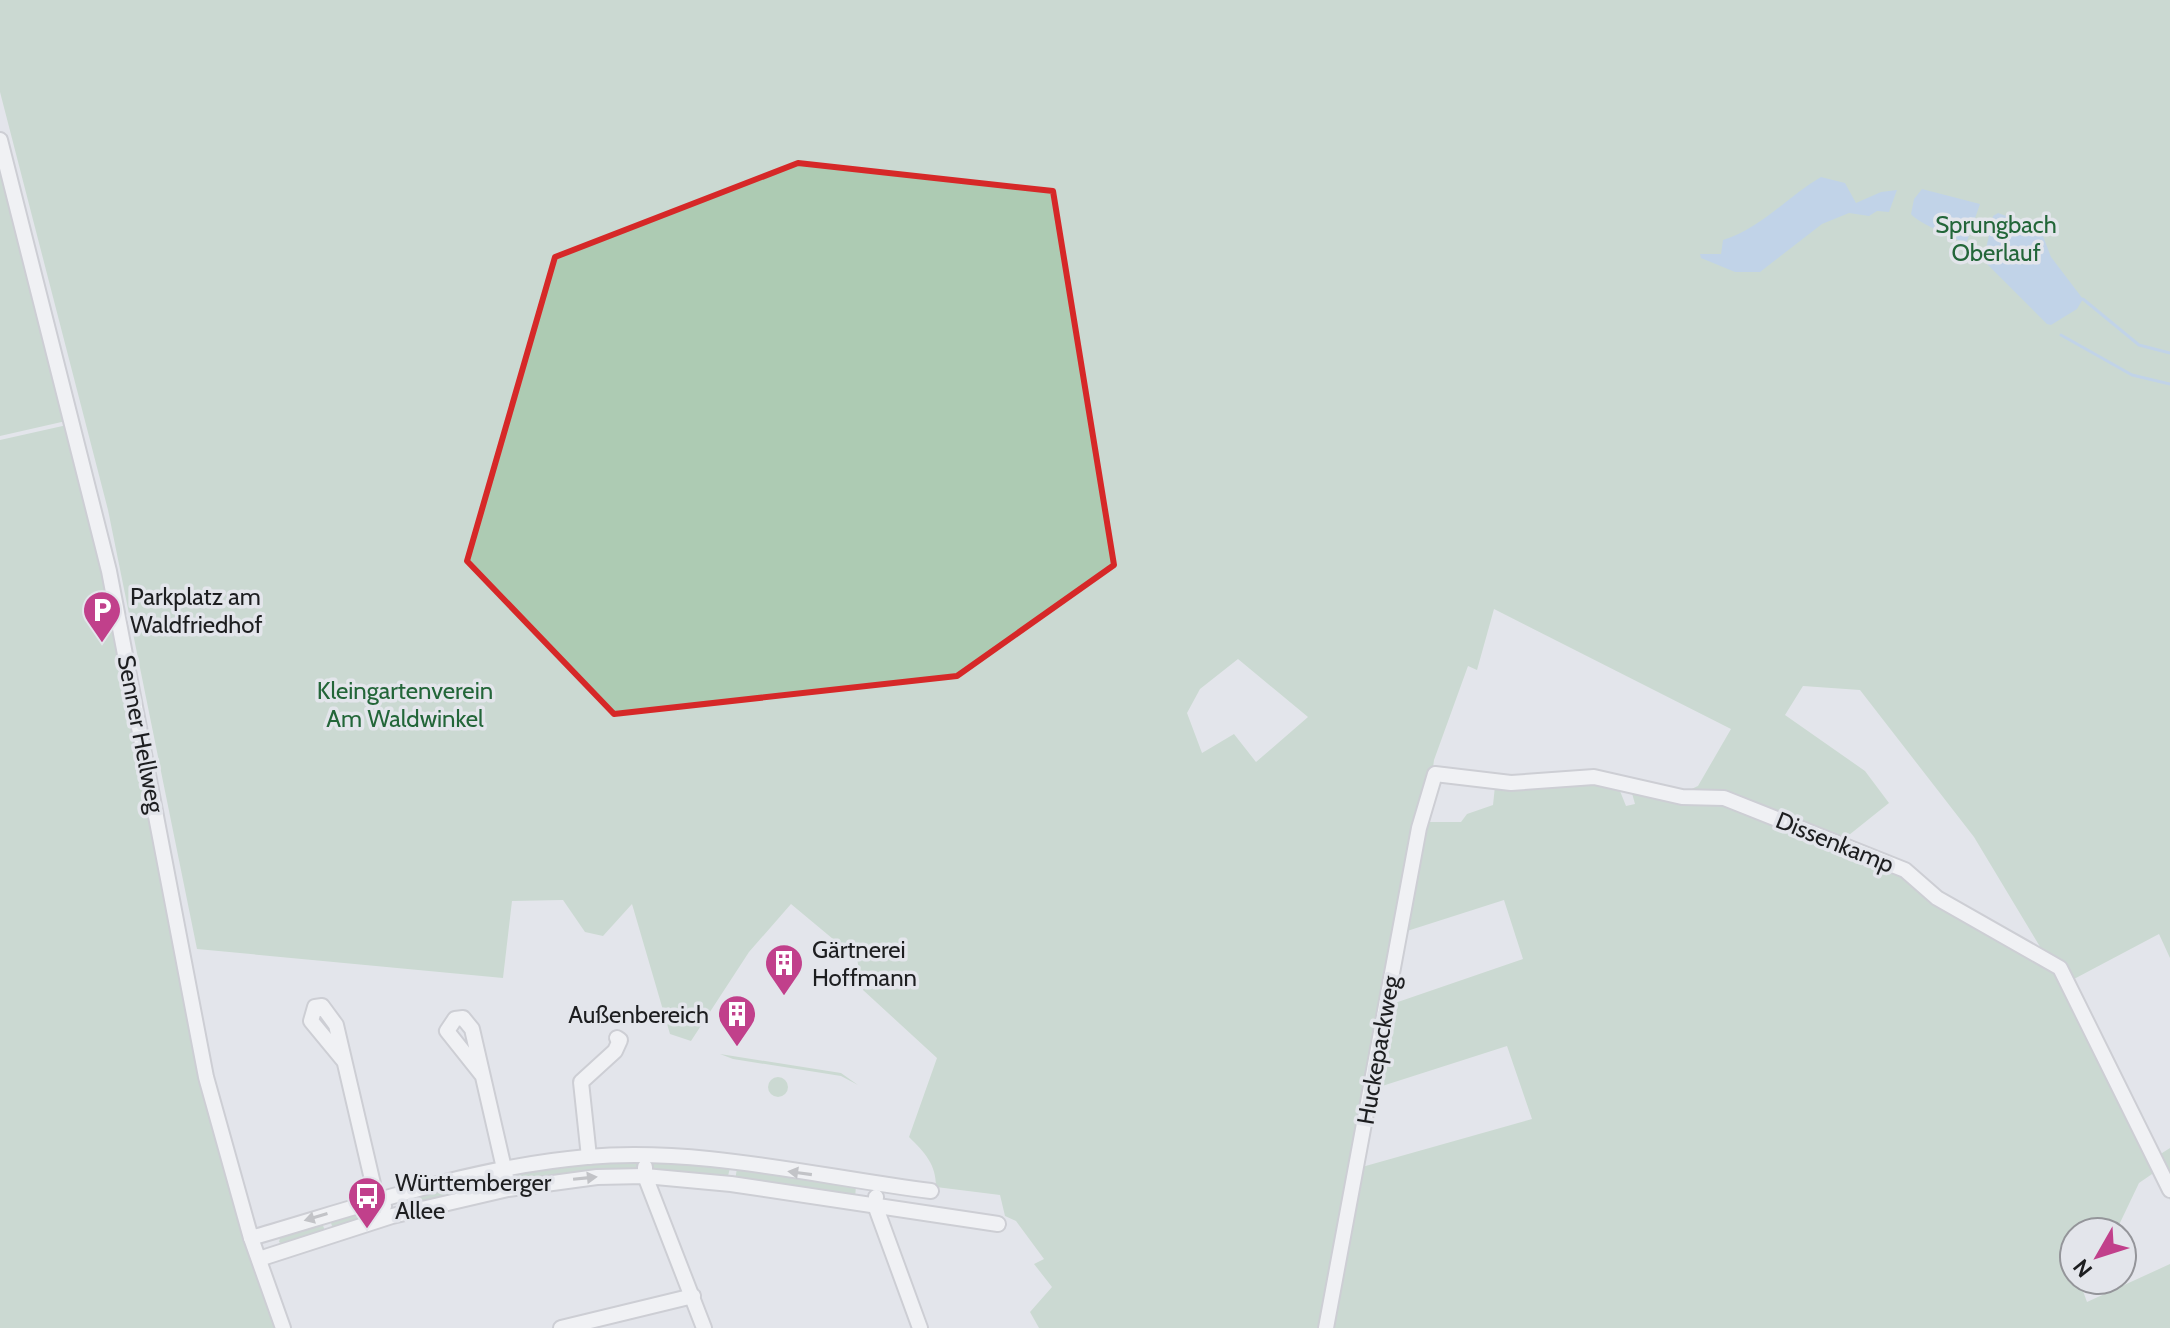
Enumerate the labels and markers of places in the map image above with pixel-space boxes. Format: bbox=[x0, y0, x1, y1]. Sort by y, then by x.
place label: Parkplatz am Waldfriedhof bbox=[130, 582, 262, 639]
parking icon: Parkplatz am Waldfriedhof bbox=[81, 589, 123, 644]
place label: Gärtnerei Hoffmann bbox=[812, 935, 917, 992]
building icon: Gärtnerei Hoffmann bbox=[763, 942, 805, 997]
building icon: Außenbereich bbox=[716, 993, 758, 1048]
place label: Außenbereich bbox=[568, 1000, 709, 1029]
place label: Württemberger Allee bbox=[395, 1168, 552, 1225]
bus stop icon: Württemberger Allee bbox=[346, 1175, 388, 1230]

